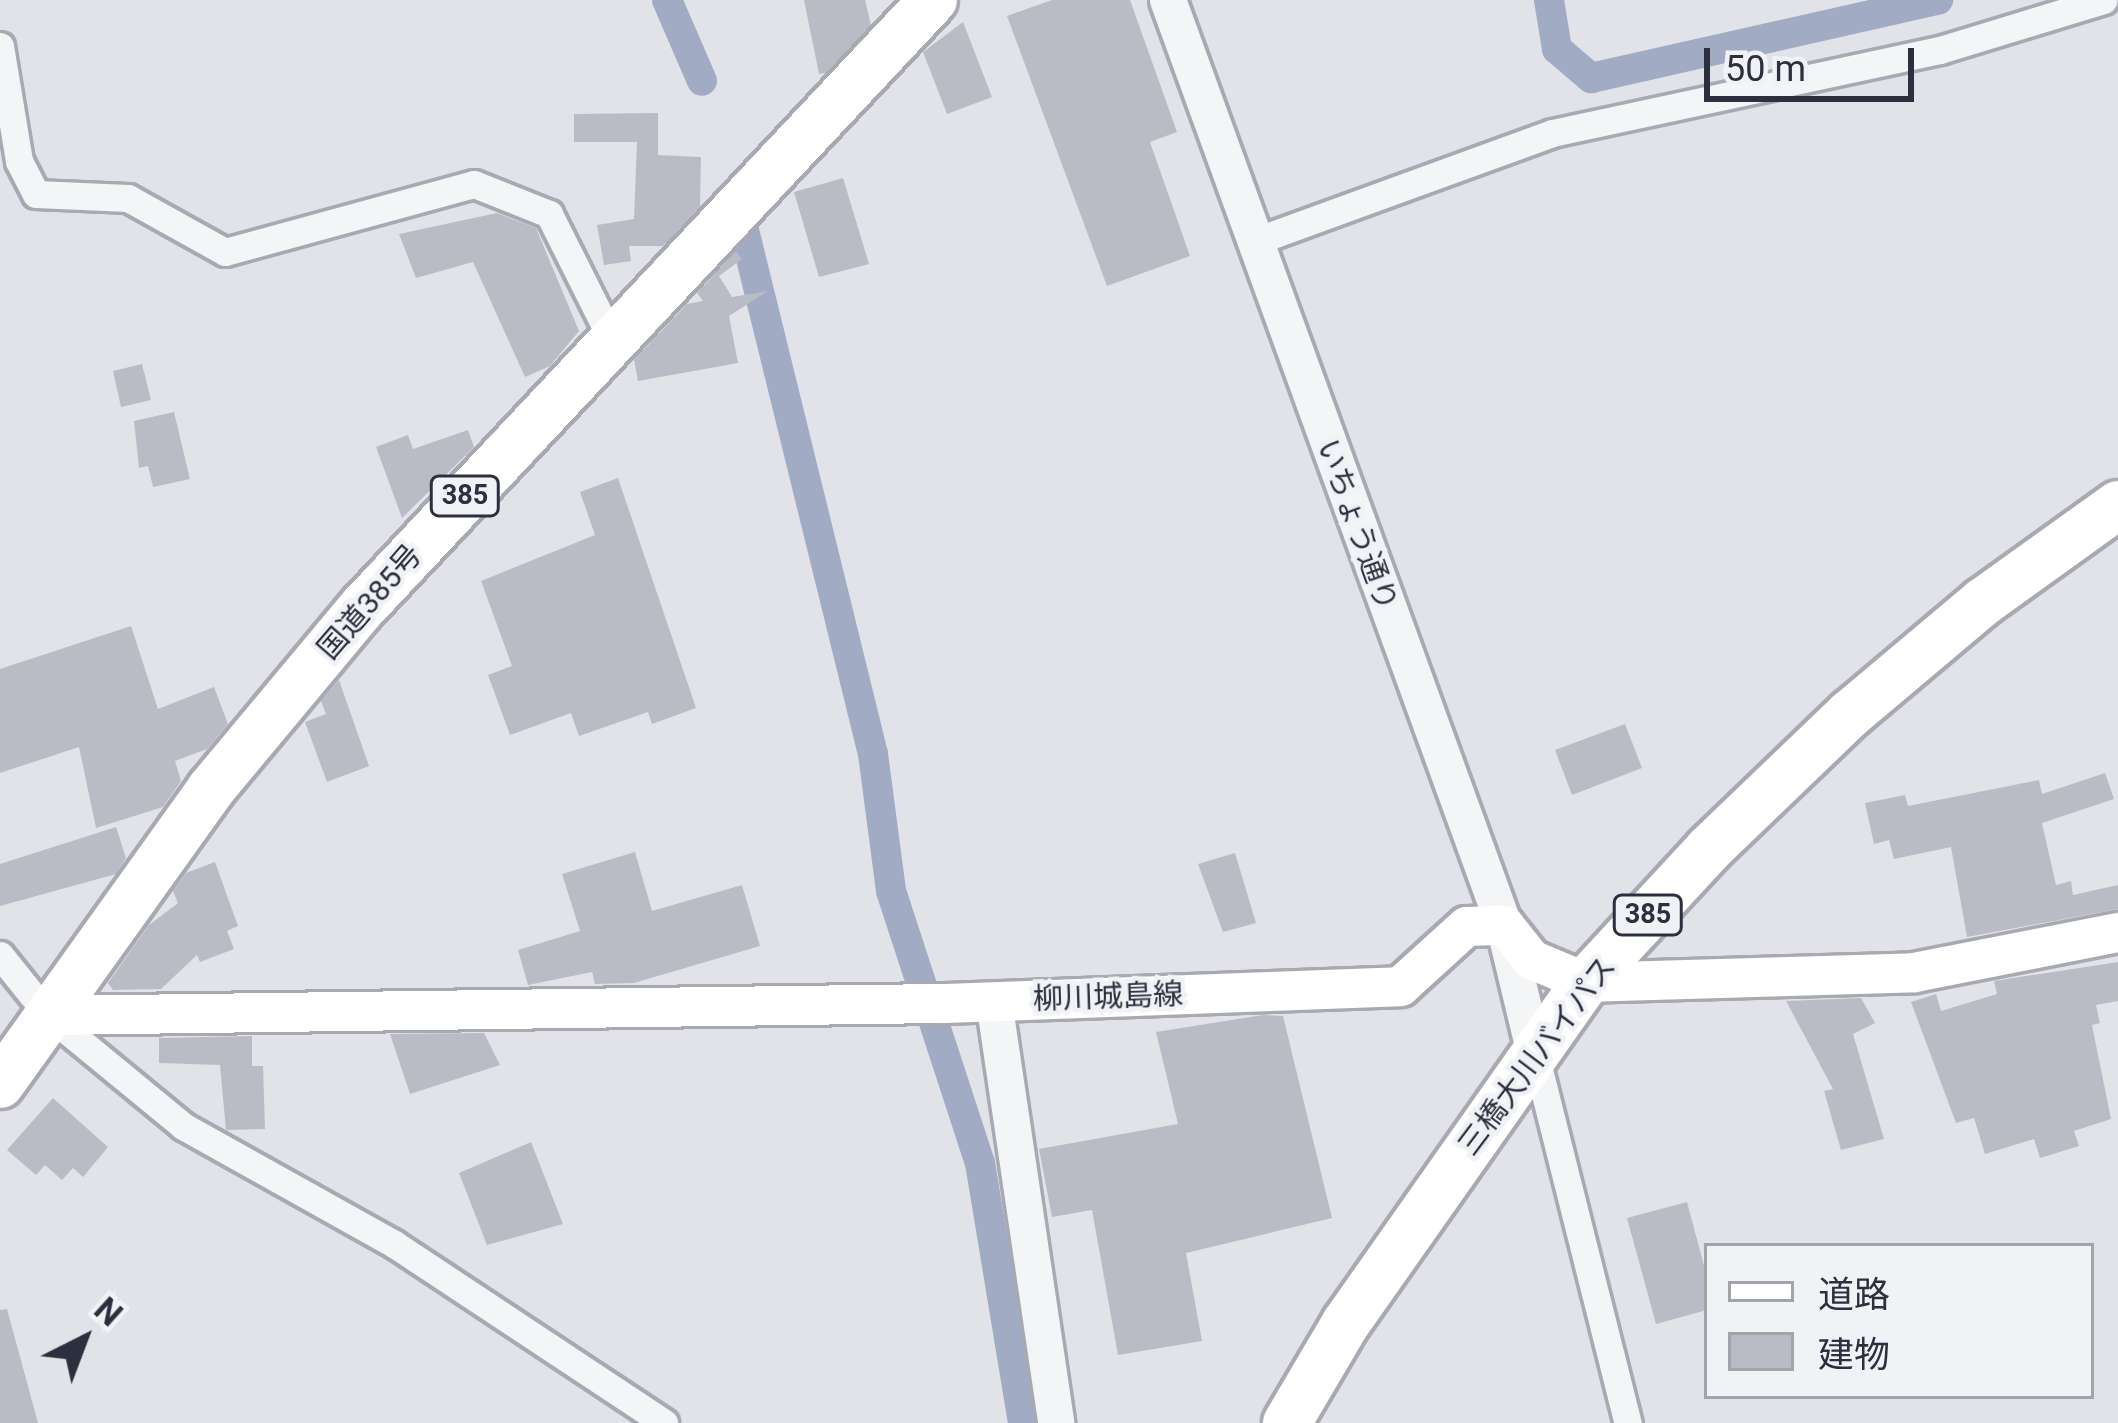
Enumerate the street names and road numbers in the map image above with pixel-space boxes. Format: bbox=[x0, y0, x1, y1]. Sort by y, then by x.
street label: いちょう通り bbox=[1309, 434, 1405, 616]
road number: 385 bbox=[429, 475, 501, 517]
street label: 国道385号 bbox=[310, 537, 430, 667]
road number: 385 bbox=[1612, 894, 1684, 936]
street label: 三橋大川バイパス bbox=[1450, 949, 1624, 1163]
street label: 柳川城島線 bbox=[1032, 976, 1184, 1018]

